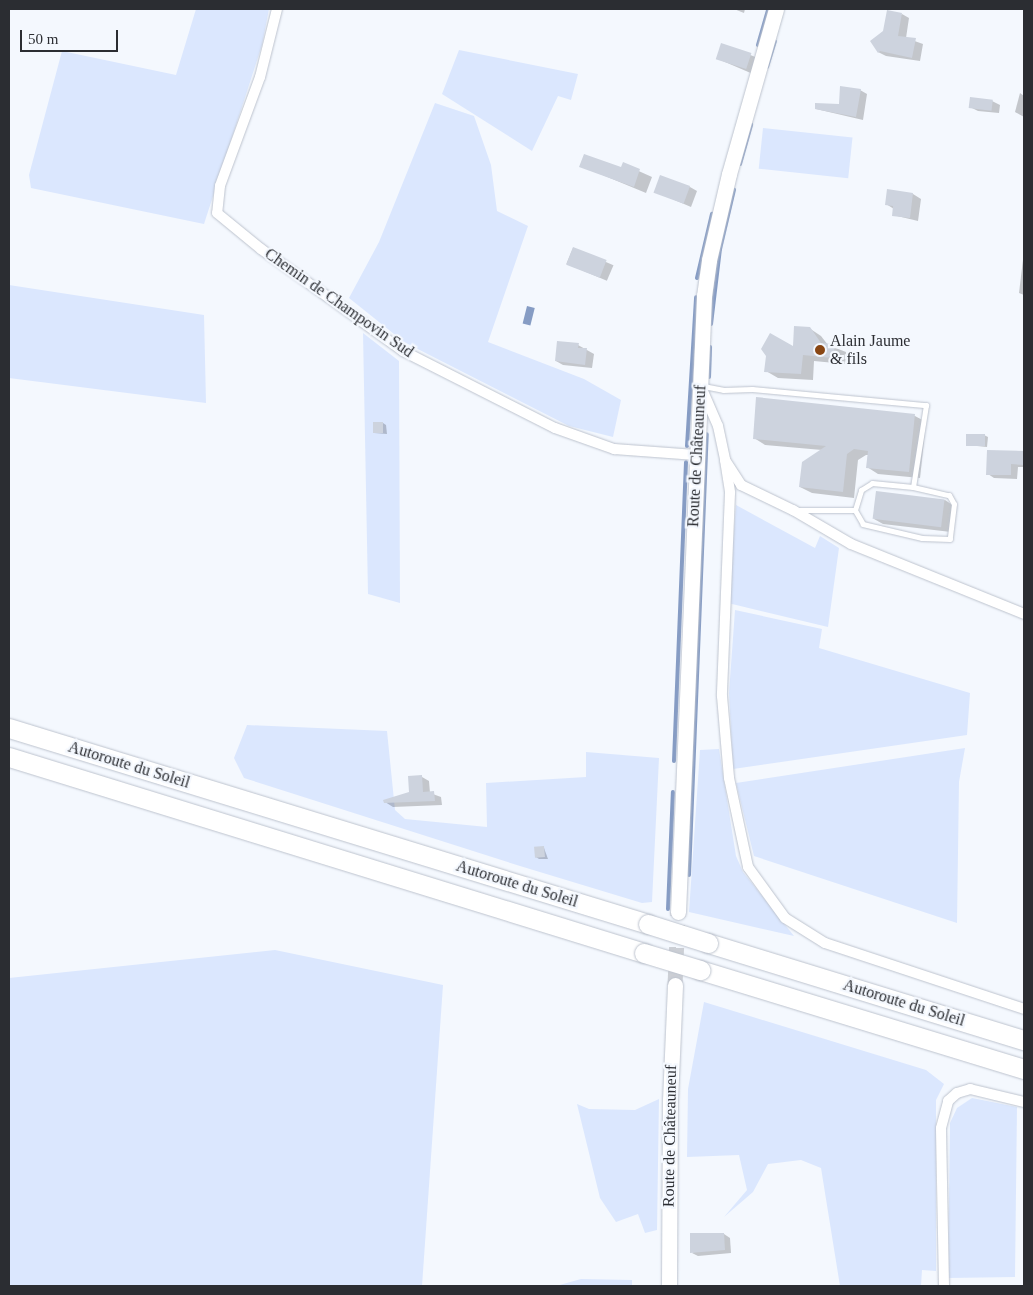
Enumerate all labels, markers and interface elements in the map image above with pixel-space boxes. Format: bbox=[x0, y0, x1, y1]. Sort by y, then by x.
scale bar bbox=[22, 20, 120, 52]
text: 50 m bbox=[28, 31, 58, 47]
street label: Chemin de Champovin Sud bbox=[261, 244, 417, 362]
place label: Alain Jaume & fils bbox=[830, 331, 910, 369]
marker: Alain Jaume & fils bbox=[814, 344, 826, 356]
street label: Route de Châteauneuf bbox=[684, 385, 710, 527]
street label: Autoroute du Soleil bbox=[66, 737, 192, 793]
street label: Autoroute du Soleil bbox=[454, 856, 580, 912]
street label: Autoroute du Soleil bbox=[841, 975, 967, 1031]
street label: Route de Châteauneuf bbox=[659, 1065, 681, 1207]

